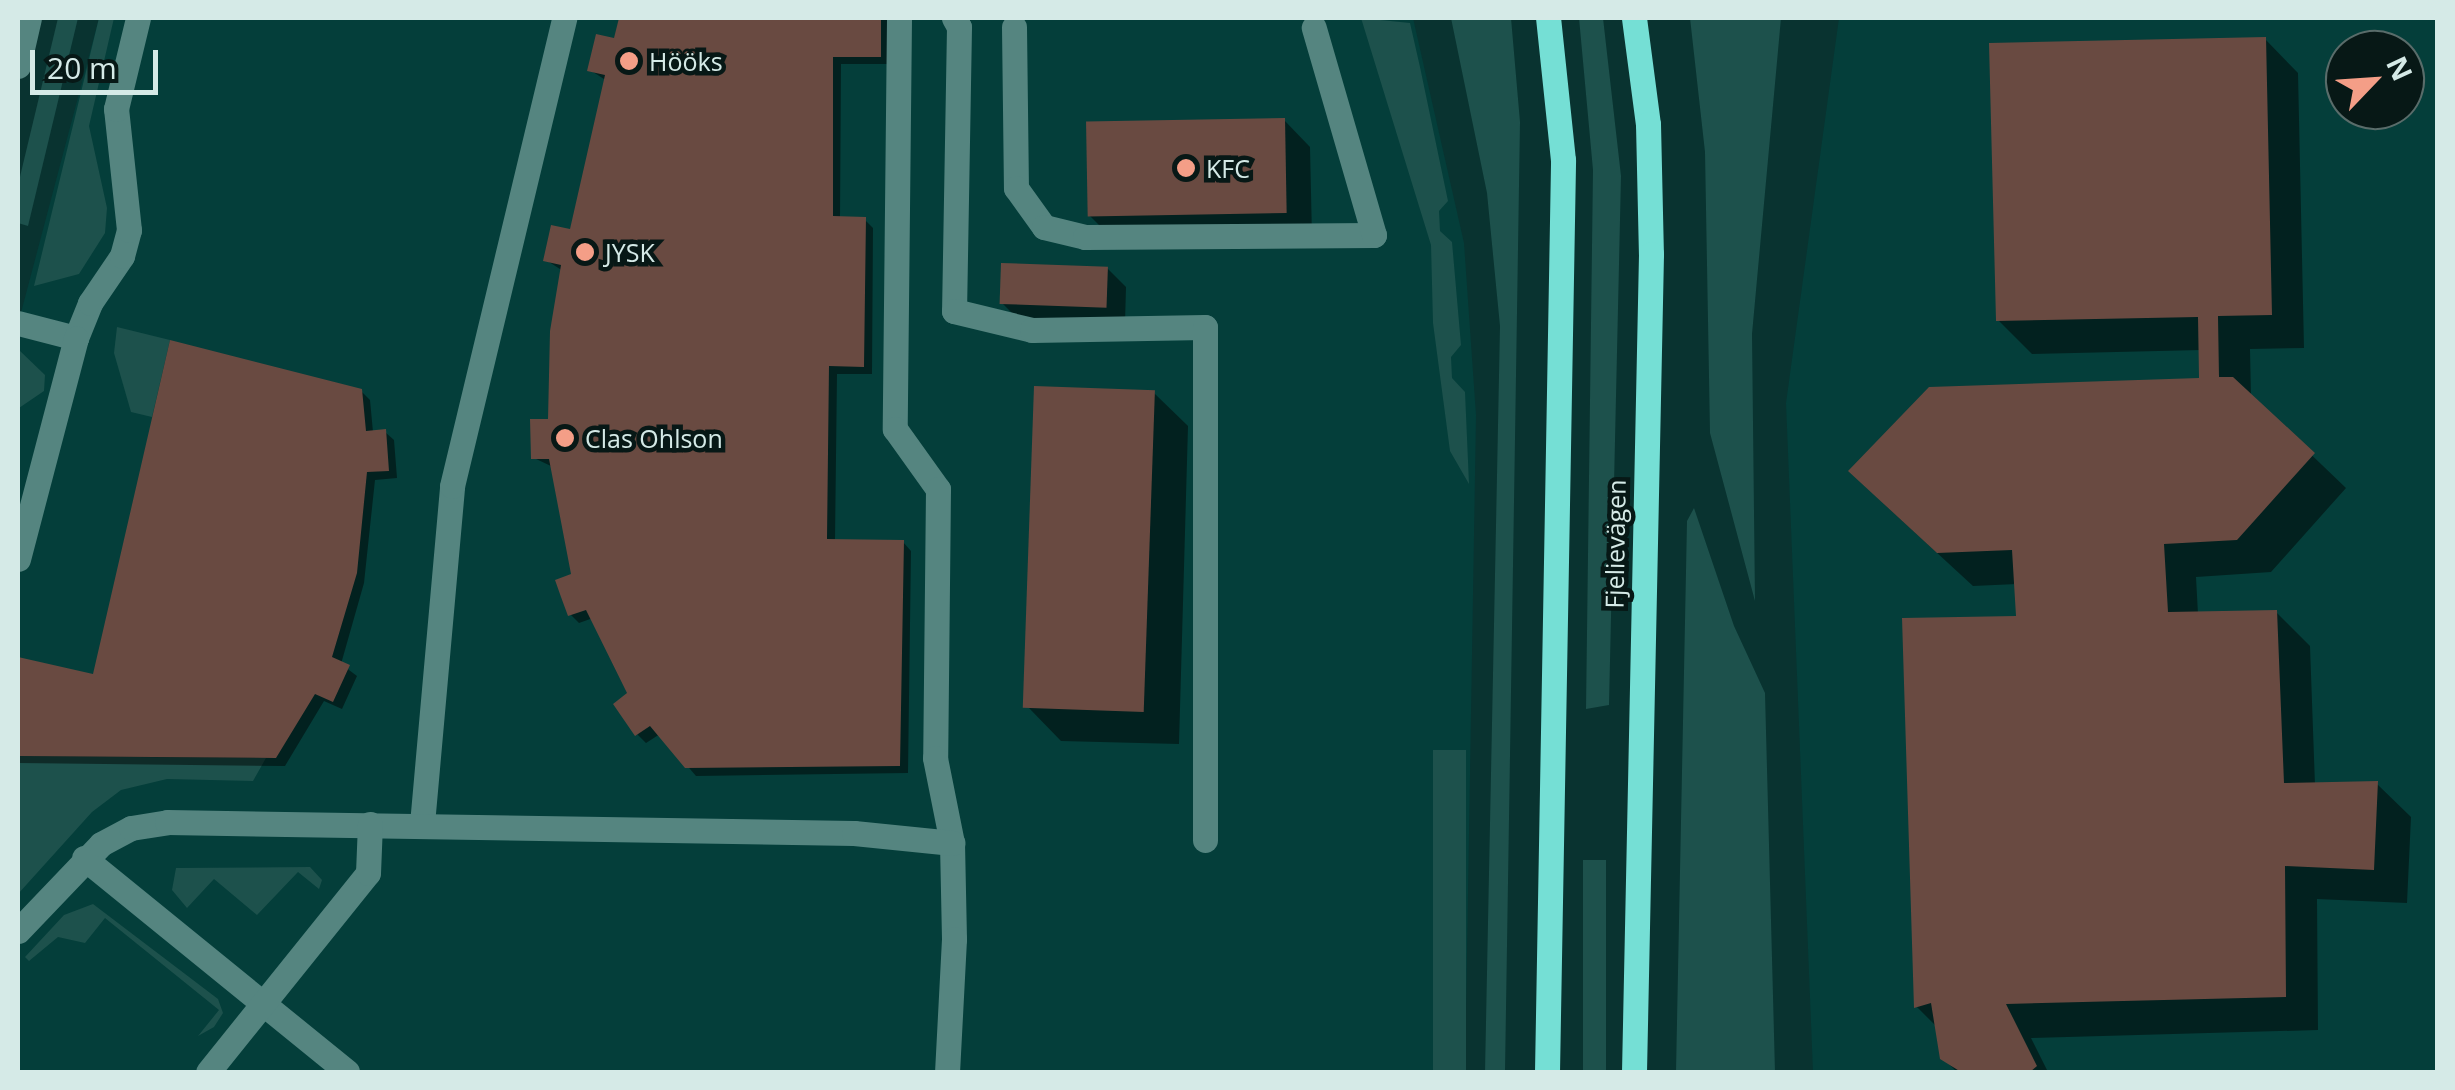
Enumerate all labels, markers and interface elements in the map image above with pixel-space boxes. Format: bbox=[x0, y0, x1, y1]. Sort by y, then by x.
scale bar bbox=[35, 30, 162, 92]
north arrow bbox=[2325, 30, 2425, 130]
place label: Hööks bbox=[649, 46, 723, 76]
text: 20 m bbox=[47, 47, 117, 88]
marker: Hööks bbox=[618, 50, 640, 72]
text: N bbox=[2378, 50, 2422, 87]
place label: KFC bbox=[1206, 153, 1250, 183]
marker: KFC bbox=[1175, 157, 1197, 179]
place label: JYSK bbox=[605, 237, 655, 267]
marker: JYSK bbox=[574, 241, 596, 263]
place label: Clas Ohlson bbox=[585, 423, 723, 453]
marker: Clas Ohlson bbox=[554, 427, 576, 449]
street label: Fjelievägen bbox=[1599, 479, 1631, 609]

